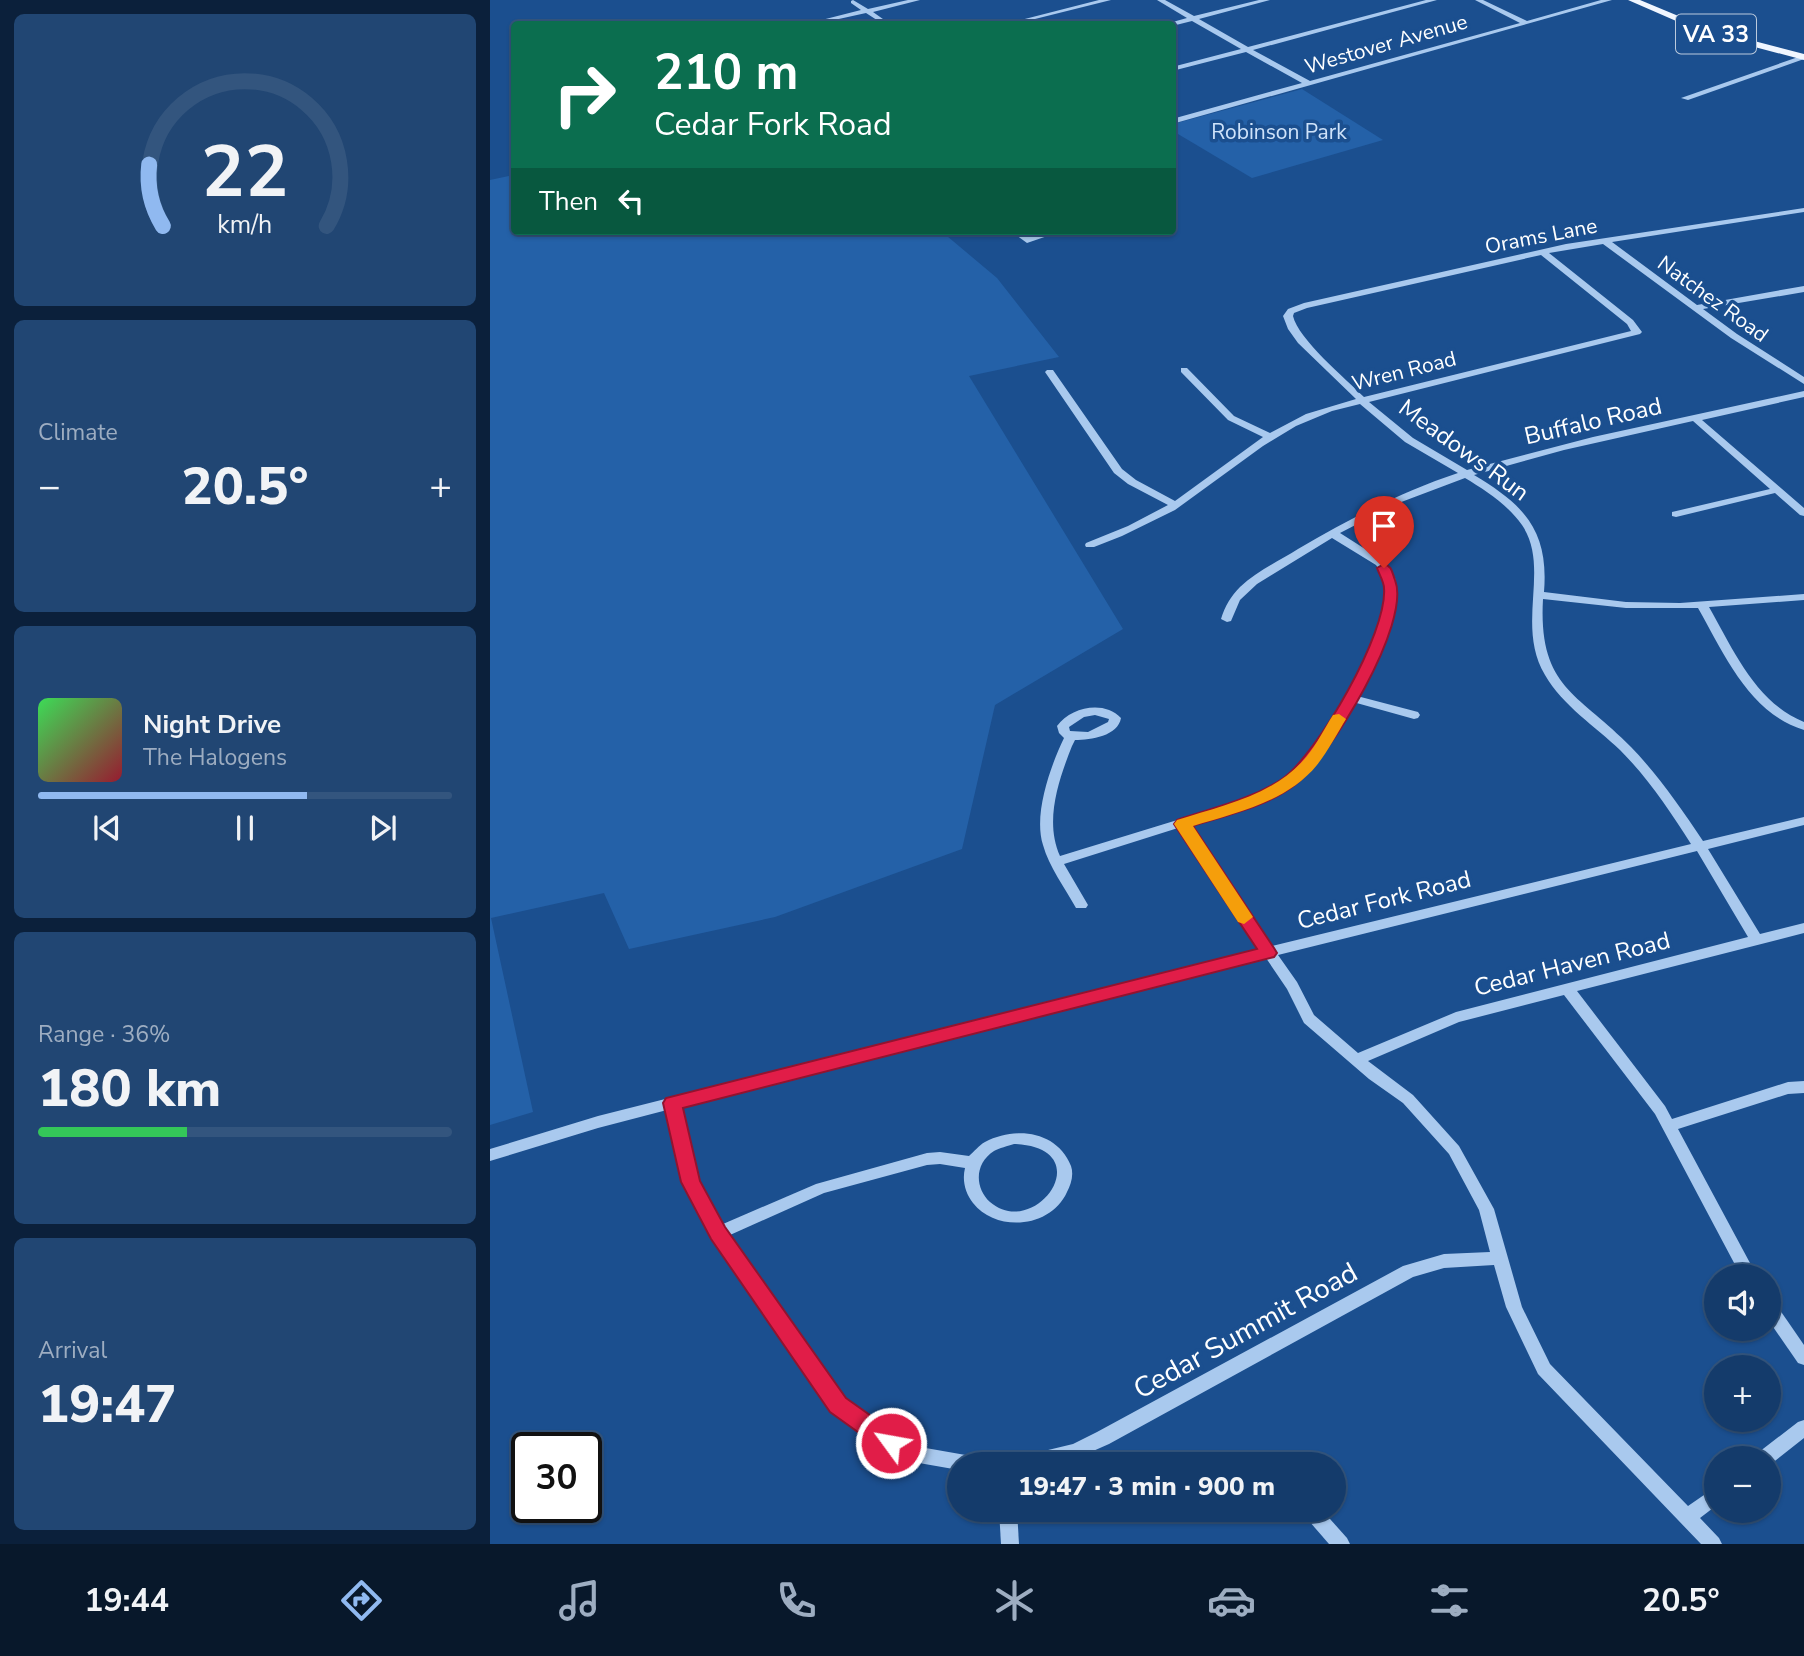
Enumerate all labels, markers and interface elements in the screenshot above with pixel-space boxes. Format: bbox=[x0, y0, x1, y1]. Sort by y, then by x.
street label: Westover Avenue bbox=[1301, 7, 1471, 81]
road number: VA 33 bbox=[1676, 14, 1756, 54]
text: 210 m bbox=[654, 39, 798, 106]
icon: right bbox=[539, 49, 630, 140]
text: Cedar Fork Road bbox=[654, 103, 892, 146]
park label: Robinson Park bbox=[1211, 118, 1347, 146]
text: 22 bbox=[201, 122, 289, 222]
icon: left bbox=[612, 182, 650, 220]
text: Then bbox=[539, 184, 598, 219]
text: km/h bbox=[217, 208, 273, 242]
street label: Orams Lane bbox=[1482, 211, 1600, 261]
street label: Natchez Road bbox=[1652, 249, 1774, 349]
street label: Wren Road bbox=[1349, 345, 1459, 397]
street label: Buffalo Road bbox=[1521, 390, 1665, 452]
street label: Meadows Run bbox=[1392, 392, 1536, 508]
text: Climate bbox=[38, 417, 118, 448]
text: 20.5° bbox=[181, 451, 309, 522]
text: − bbox=[38, 461, 61, 512]
text: + bbox=[429, 461, 452, 512]
pin bbox=[1354, 496, 1414, 568]
icon: arrive bbox=[1365, 507, 1403, 545]
text: Night Drive bbox=[143, 707, 281, 742]
text: The Halogens bbox=[143, 742, 287, 773]
icon: previous bbox=[88, 809, 126, 847]
icon: pause bbox=[226, 809, 264, 847]
icon: next bbox=[364, 809, 402, 847]
street label: Cedar Fork Road bbox=[1294, 863, 1474, 937]
street label: Cedar Haven Road bbox=[1471, 924, 1673, 1004]
text: Range · 36% bbox=[38, 1019, 170, 1050]
text: 180 km bbox=[38, 1053, 221, 1124]
street label: Cedar Summit Road bbox=[1127, 1253, 1364, 1408]
map controls bbox=[1704, 1264, 1781, 1523]
button: sound bbox=[1704, 1264, 1781, 1341]
text: Arrival bbox=[38, 1335, 107, 1366]
button: + bbox=[1704, 1355, 1781, 1432]
text: 19:47 bbox=[38, 1369, 176, 1440]
position arrow bbox=[854, 1406, 928, 1480]
speed limit sign: 30 bbox=[511, 1432, 602, 1523]
button: − bbox=[1704, 1446, 1781, 1523]
text: 19:47 · 3 min · 900 m bbox=[1018, 1469, 1275, 1504]
icon: directions bbox=[337, 1576, 386, 1625]
icon: music bbox=[555, 1576, 604, 1625]
icon: phone bbox=[772, 1576, 821, 1625]
icon: climate bbox=[990, 1576, 1039, 1625]
icon: car bbox=[1207, 1576, 1256, 1625]
icon: filters bbox=[1425, 1576, 1474, 1625]
text: 19:44 bbox=[84, 1579, 169, 1622]
text: 20.5° bbox=[1642, 1579, 1720, 1622]

